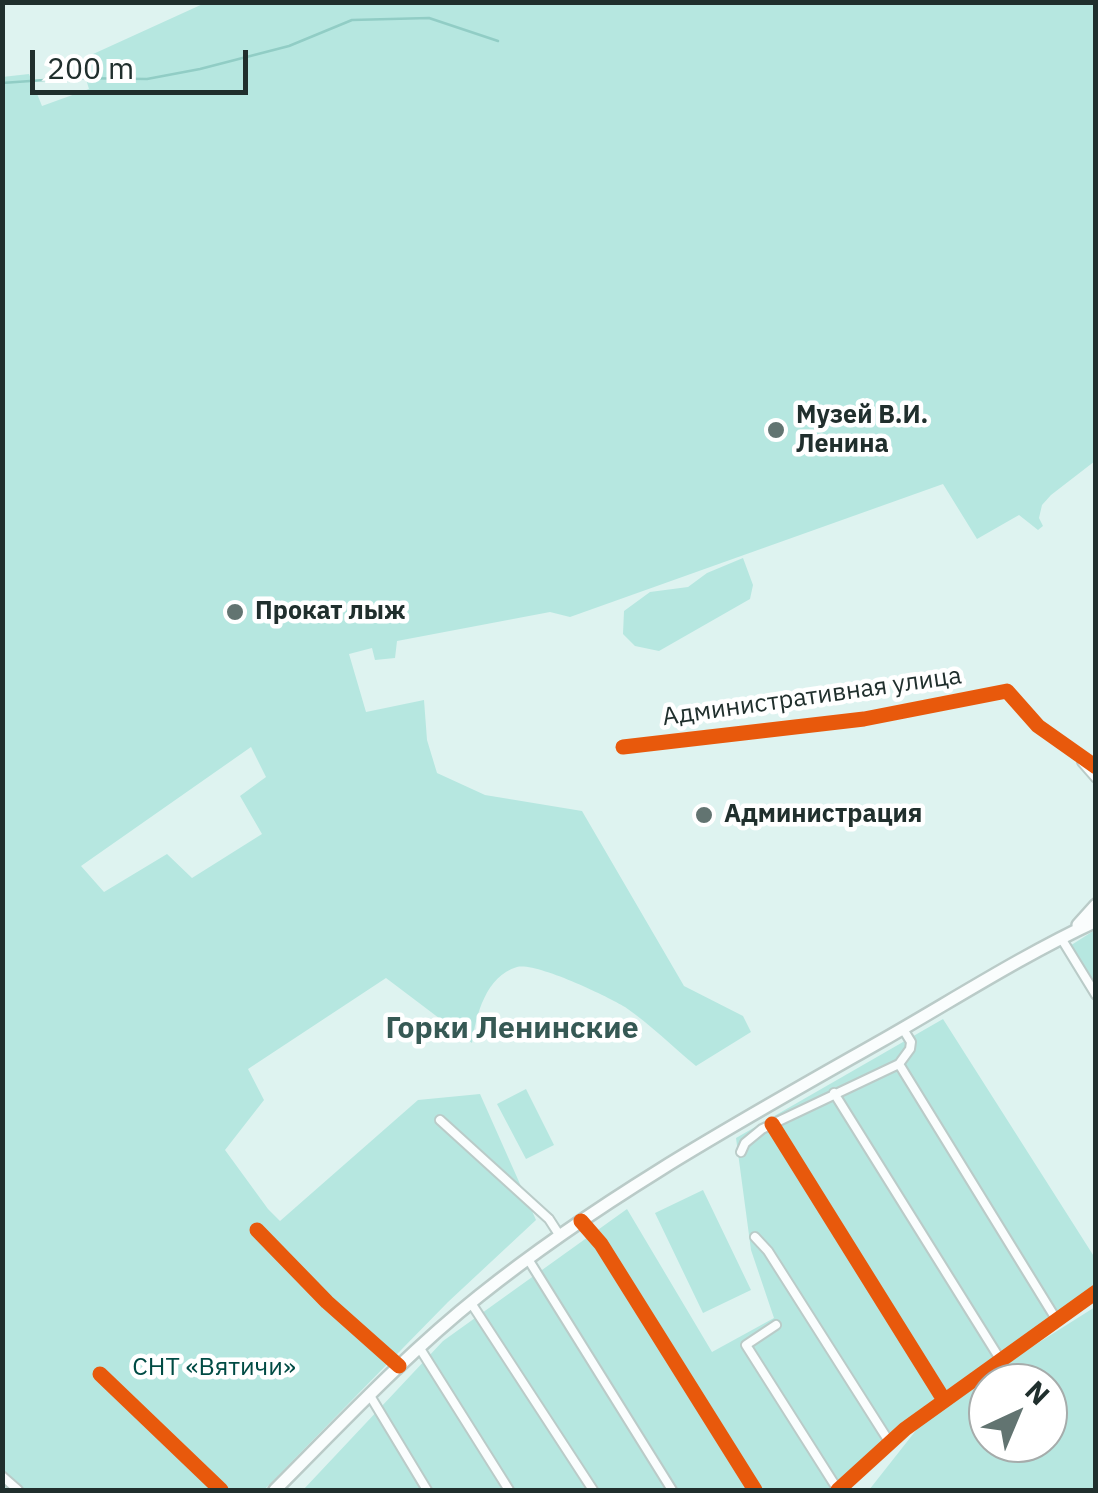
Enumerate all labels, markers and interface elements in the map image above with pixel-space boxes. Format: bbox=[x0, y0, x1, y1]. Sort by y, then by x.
scale bar bbox=[35, 30, 252, 92]
text: 200 m bbox=[47, 48, 134, 87]
place label: Музей В.И. Ленина bbox=[796, 401, 928, 460]
marker: Музей В.И. Ленина bbox=[765, 419, 787, 441]
place label: Прокат лыж bbox=[255, 597, 406, 627]
marker: Прокат лыж bbox=[224, 601, 246, 623]
street label: Административная улица bbox=[660, 661, 964, 733]
place label: Администрация bbox=[724, 800, 922, 830]
marker: Администрация bbox=[693, 804, 715, 826]
district label: Горки Ленинские bbox=[385, 1011, 639, 1047]
park label: СНТ «Вятичи» bbox=[132, 1353, 296, 1383]
north arrow bbox=[968, 1363, 1068, 1463]
text: N bbox=[1018, 1372, 1058, 1413]

